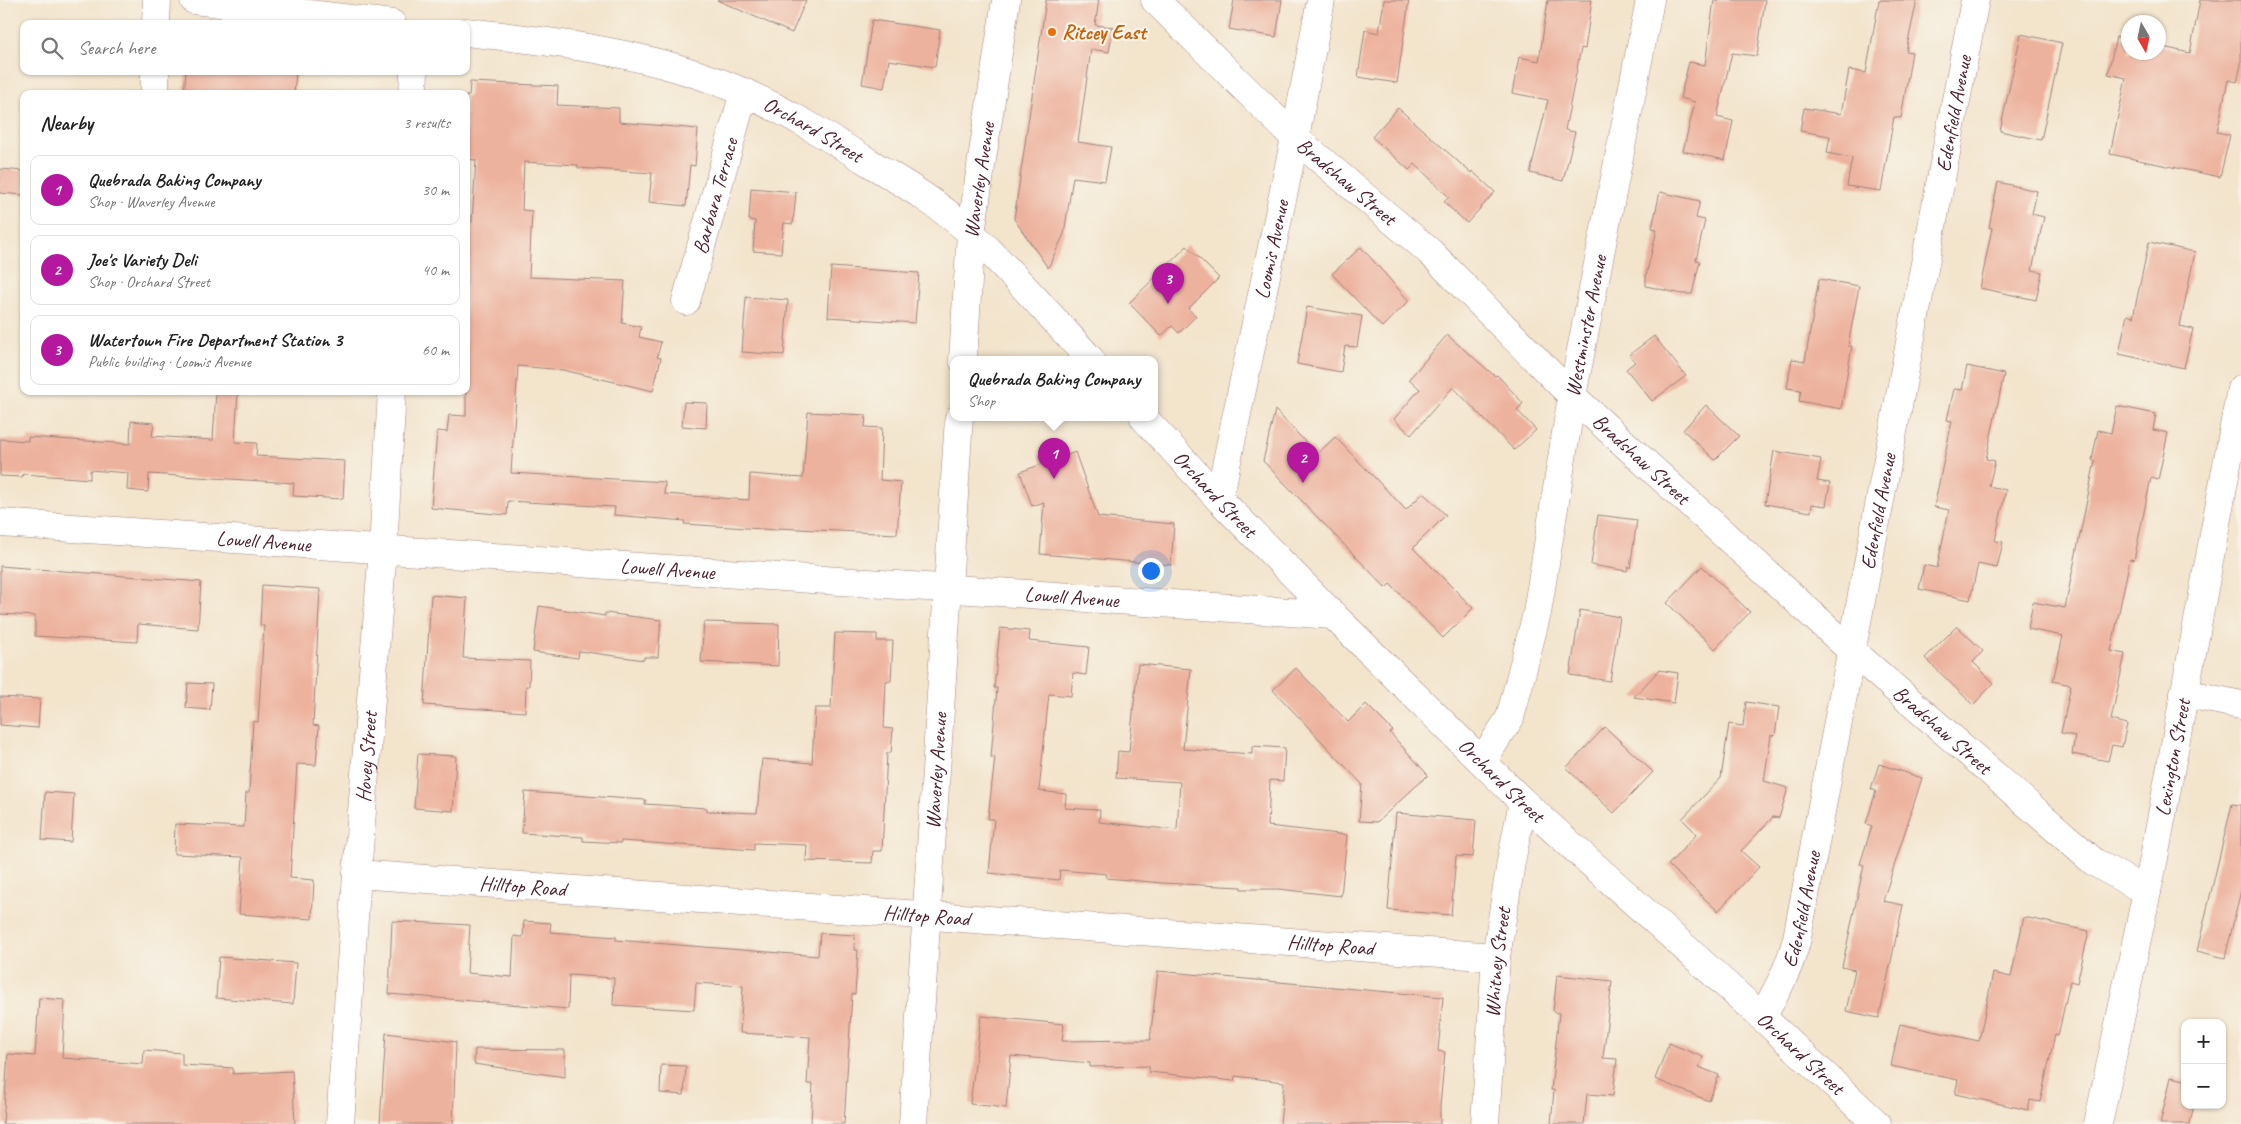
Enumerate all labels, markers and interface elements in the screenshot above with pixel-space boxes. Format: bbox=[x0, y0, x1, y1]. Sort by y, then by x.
north arrow bbox=[2121, 15, 2166, 60]
place label: Ritcey East bbox=[1062, 19, 1149, 45]
search box bbox=[20, 20, 470, 75]
marker: Ritcey East bbox=[1046, 26, 1058, 38]
icon: search bbox=[38, 34, 66, 62]
text: Search here bbox=[78, 36, 155, 60]
street label: Edenfield Avenue bbox=[1930, 52, 1977, 174]
street label: Orchard Street bbox=[759, 91, 869, 169]
text: Nearby bbox=[40, 110, 93, 136]
text: 3 results bbox=[403, 113, 450, 133]
street label: Waverley Avenue bbox=[957, 119, 1001, 239]
street label: Bradshaw Street bbox=[1291, 132, 1403, 232]
street label: Barbara Terrace bbox=[687, 134, 744, 257]
text: Quebrada Baking Company bbox=[88, 168, 260, 192]
text: 1 bbox=[53, 180, 61, 200]
text: 30 m bbox=[422, 180, 449, 200]
text: Shop · Waverley Avenue bbox=[88, 192, 214, 212]
street label: Loomis Avenue bbox=[1248, 197, 1295, 301]
text: Joe's Variety Deli bbox=[88, 248, 196, 272]
street label: Westminster Avenue bbox=[1559, 252, 1613, 399]
text: 2 bbox=[53, 260, 61, 280]
text: 40 m bbox=[422, 260, 449, 280]
pin: 3 bbox=[1152, 263, 1184, 304]
text: Shop · Orchard Street bbox=[88, 272, 210, 292]
text: Watertown Fire Department Station 3 bbox=[88, 328, 342, 352]
text: 3 bbox=[53, 340, 61, 360]
text: 60 m bbox=[422, 340, 449, 360]
text: Public building · Loomis Avenue bbox=[88, 352, 251, 372]
popup bbox=[950, 356, 1158, 421]
text: Quebrada Baking Company bbox=[968, 367, 1140, 391]
text: Shop bbox=[968, 391, 995, 411]
street label: Bradshaw Street bbox=[1587, 408, 1697, 511]
pin: 1 bbox=[1038, 438, 1070, 479]
pin: 2 bbox=[1287, 442, 1319, 483]
street label: Orchard Street bbox=[1168, 445, 1264, 544]
street label: Edenfield Avenue bbox=[1854, 450, 1902, 571]
street label: Lowell Avenue bbox=[215, 525, 312, 557]
street label: Lowell Avenue bbox=[619, 553, 717, 585]
your location bbox=[1138, 558, 1164, 584]
street label: Lowell Avenue bbox=[1023, 581, 1121, 613]
street label: Bradshaw Street bbox=[1888, 680, 1999, 781]
street label: Lexington Street bbox=[2149, 695, 2197, 818]
street label: Hovey Street bbox=[350, 709, 383, 803]
street label: Waverley Avenue bbox=[919, 711, 953, 830]
street label: Orchard Street bbox=[1453, 733, 1551, 829]
street label: Edenfield Avenue bbox=[1776, 848, 1826, 971]
street label: Hilltop Road bbox=[478, 870, 570, 902]
street label: Hilltop Road bbox=[882, 899, 974, 932]
street label: Whitney Street bbox=[1479, 904, 1517, 1018]
street label: Hilltop Road bbox=[1286, 929, 1378, 961]
street label: Orchard Street bbox=[1751, 1006, 1851, 1102]
map controls bbox=[2181, 1019, 2226, 1109]
button: + bbox=[2181, 1019, 2226, 1064]
button: − bbox=[2181, 1064, 2226, 1109]

